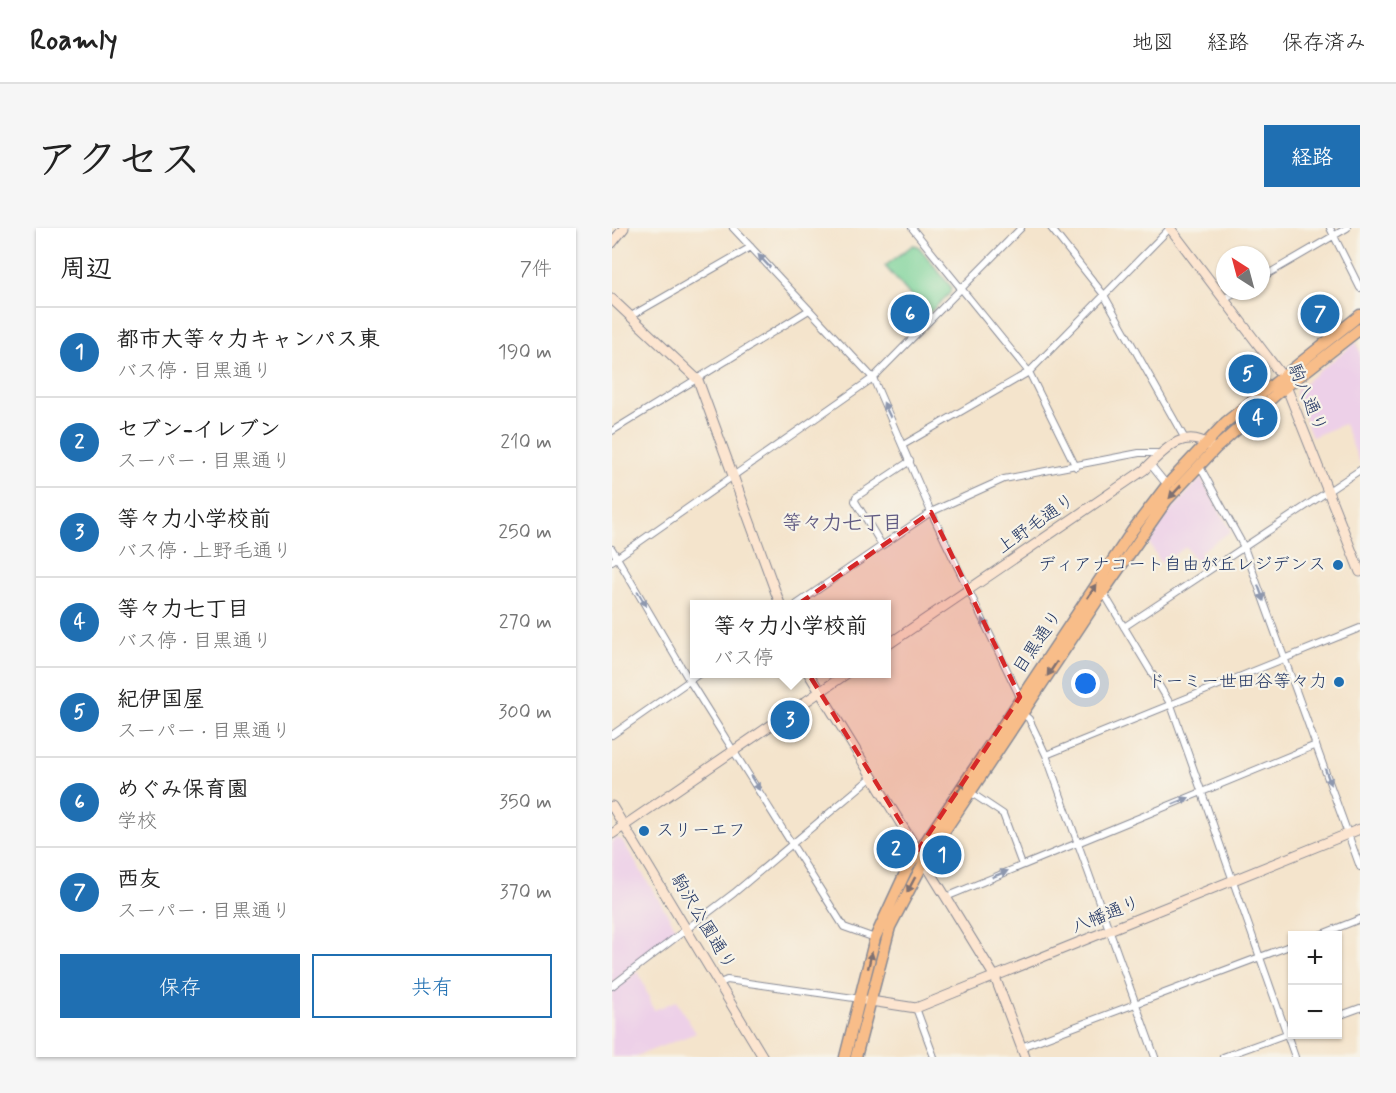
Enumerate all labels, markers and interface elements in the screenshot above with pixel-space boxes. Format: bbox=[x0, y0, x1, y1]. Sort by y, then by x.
text: Roamly bbox=[30, 23, 118, 60]
text: 地図 bbox=[1132, 29, 1174, 57]
text: 経路 bbox=[1207, 29, 1249, 57]
text: 保存済み bbox=[1282, 29, 1366, 57]
button: 経路 bbox=[1264, 125, 1360, 187]
text: アクセス bbox=[36, 134, 201, 189]
north arrow bbox=[1216, 246, 1270, 300]
text: 周辺 bbox=[60, 253, 112, 287]
one-way arrow bbox=[758, 254, 771, 269]
text: 7件 bbox=[520, 256, 552, 283]
pin: 6 bbox=[890, 292, 930, 337]
pin: 7 bbox=[1300, 292, 1340, 337]
text: 都市大等々力キャンパス東 bbox=[117, 326, 380, 354]
text: 1 bbox=[75, 339, 84, 366]
text: 190 m bbox=[498, 339, 552, 366]
pin: 5 bbox=[1228, 352, 1268, 396]
text: バス停 · 目黒通り bbox=[117, 358, 272, 385]
street label: 駒八通り bbox=[1282, 360, 1332, 436]
pin: 4 bbox=[1238, 396, 1278, 441]
one-way arrow bbox=[883, 401, 892, 418]
text: セブン-イレブン bbox=[117, 416, 281, 444]
text: 2 bbox=[75, 429, 84, 456]
text: 210 m bbox=[500, 429, 552, 456]
text: スーパー · 目黒通り bbox=[117, 448, 292, 475]
one-way arrow bbox=[1169, 484, 1182, 499]
street label: 上野毛通り bbox=[992, 488, 1080, 560]
text: 等々力小学校前 bbox=[117, 506, 271, 534]
district label: 等々力七丁目 bbox=[782, 510, 902, 537]
text: 3 bbox=[75, 519, 84, 546]
text: 250 m bbox=[498, 519, 552, 546]
text: バス停 · 上野毛通り bbox=[117, 538, 292, 565]
place label: ディアナコート自由が丘レジデンス bbox=[1038, 553, 1326, 577]
marker: ディアナコート自由が丘レジデンス bbox=[1331, 558, 1345, 572]
one-way arrow bbox=[1086, 583, 1097, 599]
one-way arrow bbox=[1257, 585, 1267, 603]
one-way arrow bbox=[636, 591, 647, 607]
text: 等々力七丁目 bbox=[117, 596, 249, 624]
popup bbox=[690, 600, 891, 678]
street label: 目黒通り bbox=[1008, 605, 1068, 679]
text: 4 bbox=[74, 609, 85, 636]
text: 270 m bbox=[499, 609, 552, 636]
text: 等々力小学校前 bbox=[713, 613, 868, 641]
one-way arrow bbox=[981, 617, 990, 634]
text: バス停 · 目黒通り bbox=[117, 628, 272, 655]
text: バス停 bbox=[713, 645, 773, 672]
one-way arrow bbox=[1046, 661, 1057, 677]
your location bbox=[1071, 669, 1100, 698]
place label: ドーミー世田谷等々力 bbox=[1147, 670, 1327, 694]
marker: ドーミー世田谷等々力 bbox=[1332, 675, 1346, 689]
text: 紀伊国屋 bbox=[117, 686, 205, 714]
pin: 3 bbox=[770, 698, 810, 742]
text: 5 bbox=[74, 699, 86, 726]
text: 300 m bbox=[498, 699, 552, 726]
text: スーパー · 目黒通り bbox=[117, 718, 292, 745]
one-way arrow bbox=[1323, 768, 1333, 786]
one-way arrow bbox=[749, 775, 760, 791]
text: めぐみ保育園 bbox=[117, 776, 249, 804]
one-way arrow bbox=[954, 779, 965, 796]
text: 6 bbox=[74, 789, 85, 816]
text: 350 m bbox=[499, 789, 552, 816]
one-way arrow bbox=[1172, 796, 1190, 806]
text: 学校 bbox=[117, 808, 157, 835]
place label: スリーエフ bbox=[656, 819, 746, 843]
marker: スリーエフ bbox=[637, 824, 651, 838]
pin: 2 bbox=[876, 826, 916, 872]
pin: 1 bbox=[922, 832, 962, 878]
text: 西友 bbox=[117, 866, 161, 894]
one-way arrow bbox=[991, 869, 1009, 878]
street label: 駒沢公園通り bbox=[665, 870, 741, 974]
one-way arrow bbox=[906, 877, 916, 894]
text: 7 bbox=[73, 879, 86, 906]
text: 370 m bbox=[500, 879, 552, 906]
street label: 八幡通り bbox=[1068, 890, 1144, 940]
text: スーパー · 目黒通り bbox=[117, 898, 292, 925]
map controls bbox=[1288, 931, 1342, 1039]
button: + bbox=[1288, 931, 1342, 985]
one-way arrow bbox=[866, 950, 876, 969]
button: 保存 bbox=[60, 954, 300, 1018]
button: 共有 bbox=[312, 954, 552, 1018]
button: − bbox=[1288, 985, 1342, 1039]

